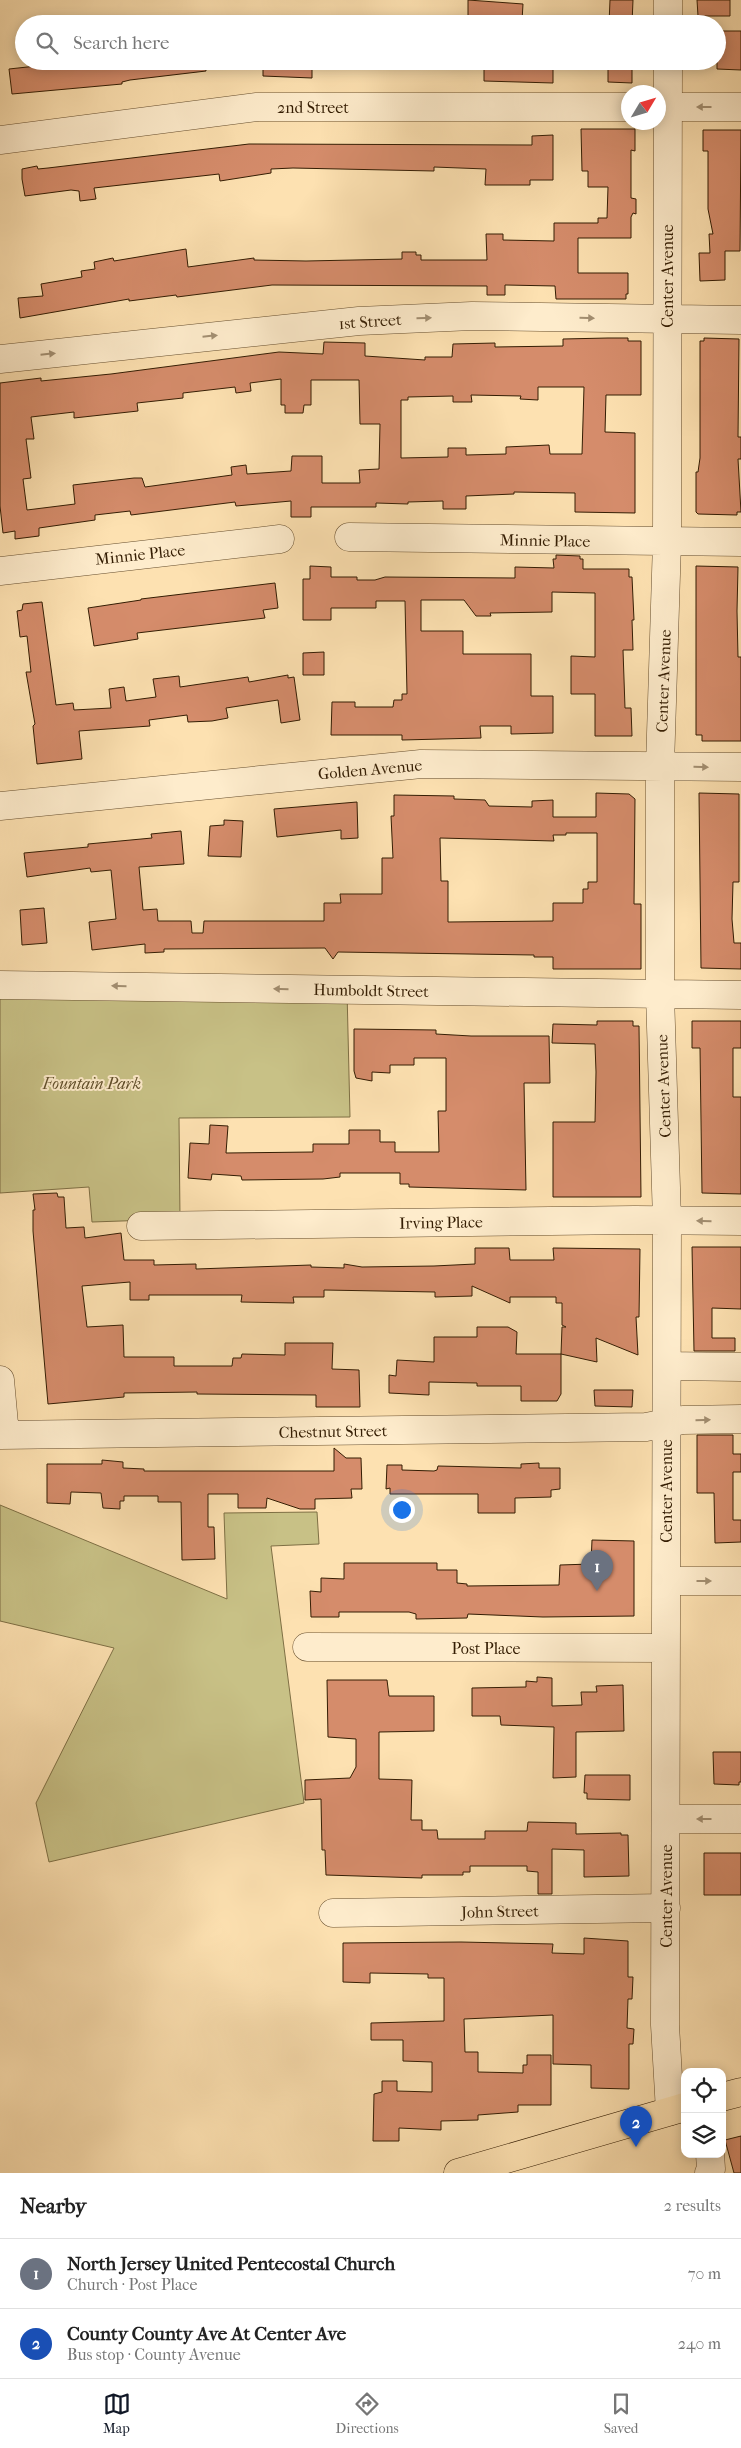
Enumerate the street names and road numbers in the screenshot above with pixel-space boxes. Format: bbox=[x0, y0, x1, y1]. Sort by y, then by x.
street label: 2nd Street bbox=[277, 98, 349, 117]
street label: Center Avenue bbox=[658, 224, 677, 328]
street label: 1st Street bbox=[338, 310, 402, 333]
street label: Minnie Place bbox=[500, 530, 590, 551]
street label: Minnie Place bbox=[94, 540, 186, 569]
street label: Center Avenue bbox=[652, 629, 675, 733]
street label: Golden Avenue bbox=[317, 755, 423, 784]
street label: Humboldt Street bbox=[313, 980, 429, 1001]
street label: Center Avenue bbox=[652, 1034, 675, 1138]
street label: Irving Place bbox=[399, 1212, 483, 1233]
street label: Chestnut Street bbox=[279, 1421, 388, 1442]
street label: Center Avenue bbox=[657, 1439, 676, 1543]
street label: Post Place bbox=[452, 1639, 521, 1658]
street label: Center Avenue bbox=[657, 1844, 676, 1948]
street label: John Street bbox=[459, 1901, 539, 1922]

